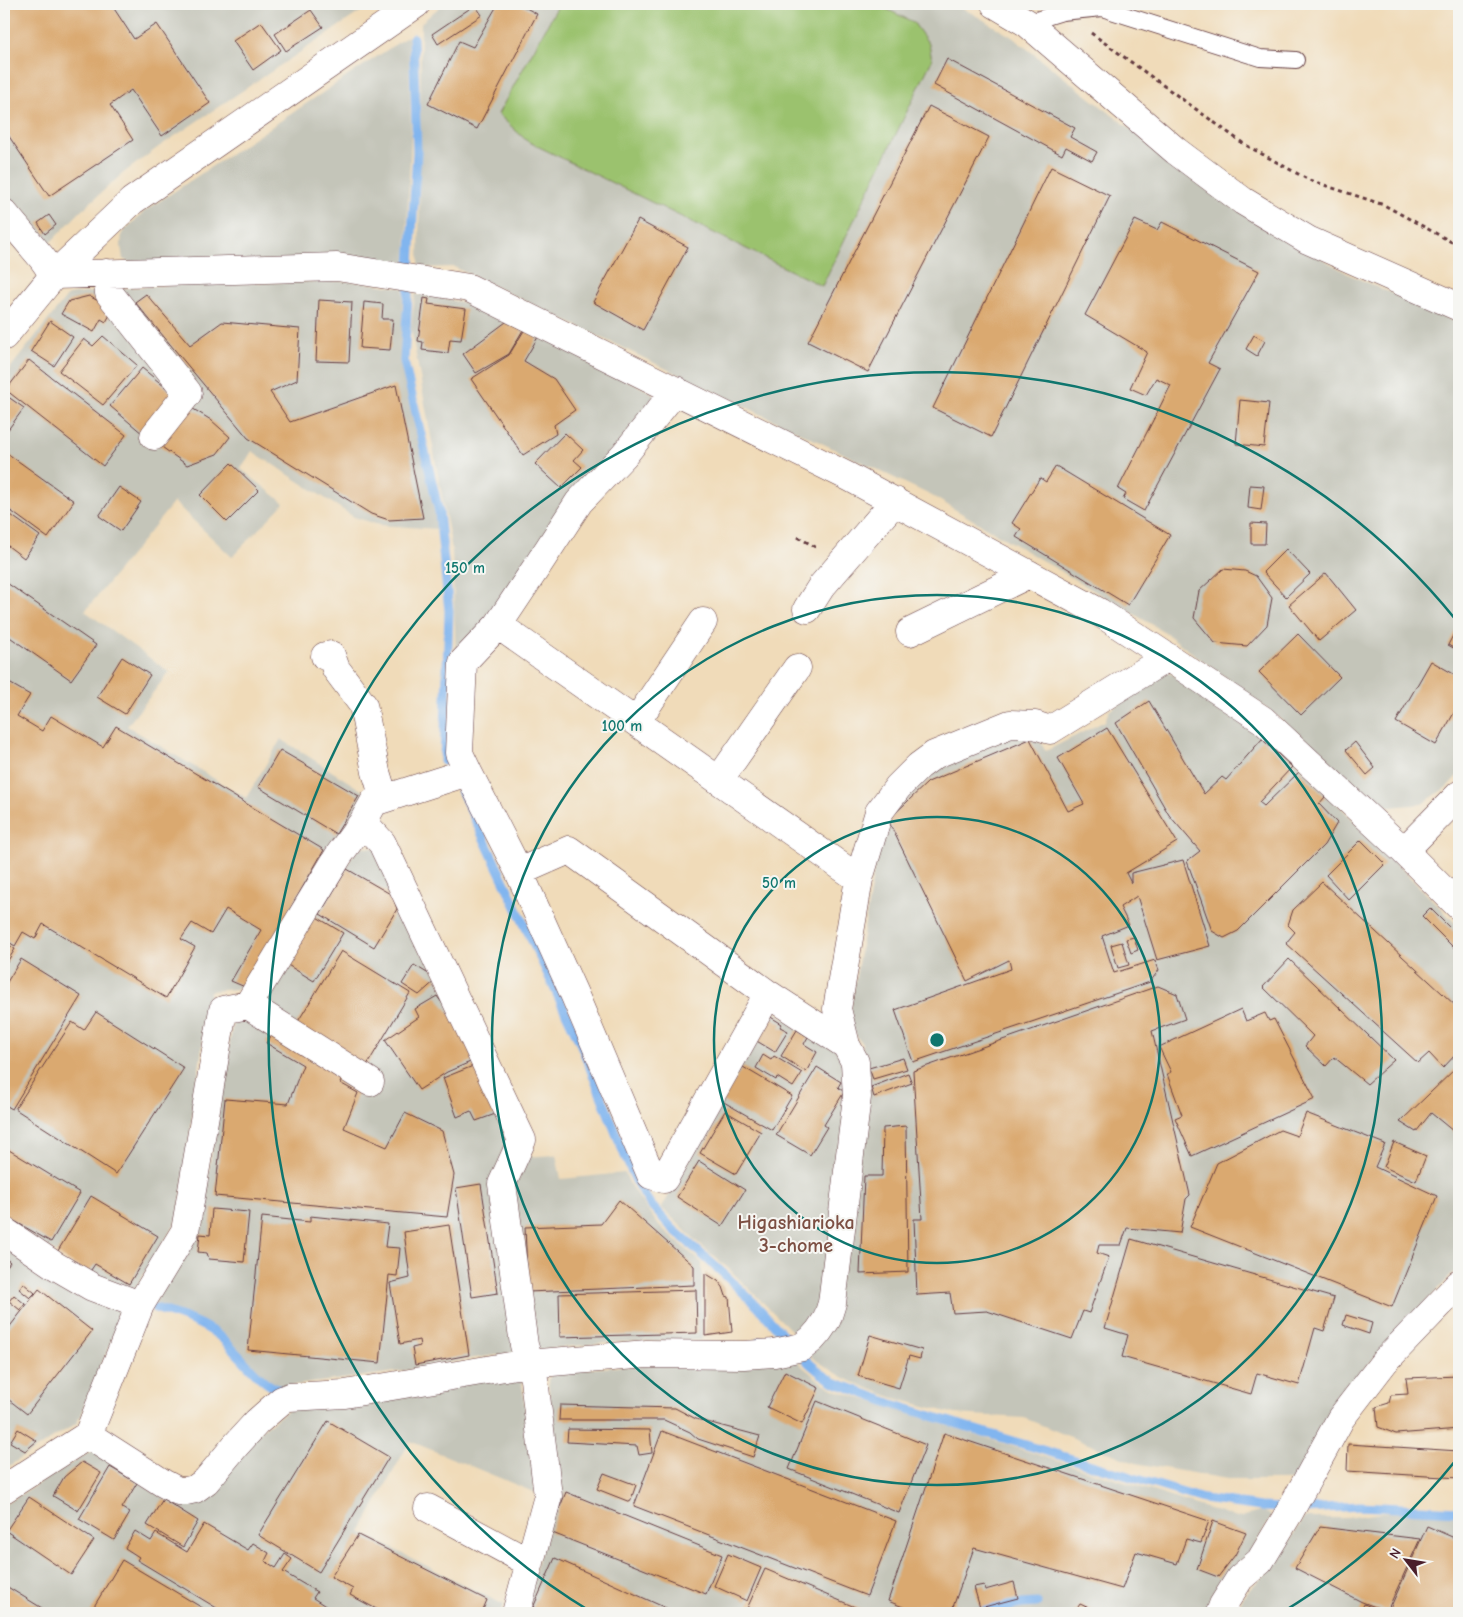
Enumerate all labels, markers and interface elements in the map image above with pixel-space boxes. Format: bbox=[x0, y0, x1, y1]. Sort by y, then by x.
text: 150 m bbox=[445, 559, 485, 577]
text: 100 m bbox=[602, 717, 642, 735]
text: 50 m bbox=[762, 874, 796, 892]
centre of rings bbox=[928, 1031, 946, 1049]
district label: Higashiarioka 3-chome bbox=[737, 1211, 855, 1257]
north arrow bbox=[1380, 1534, 1430, 1584]
text: N bbox=[1386, 1545, 1405, 1562]

